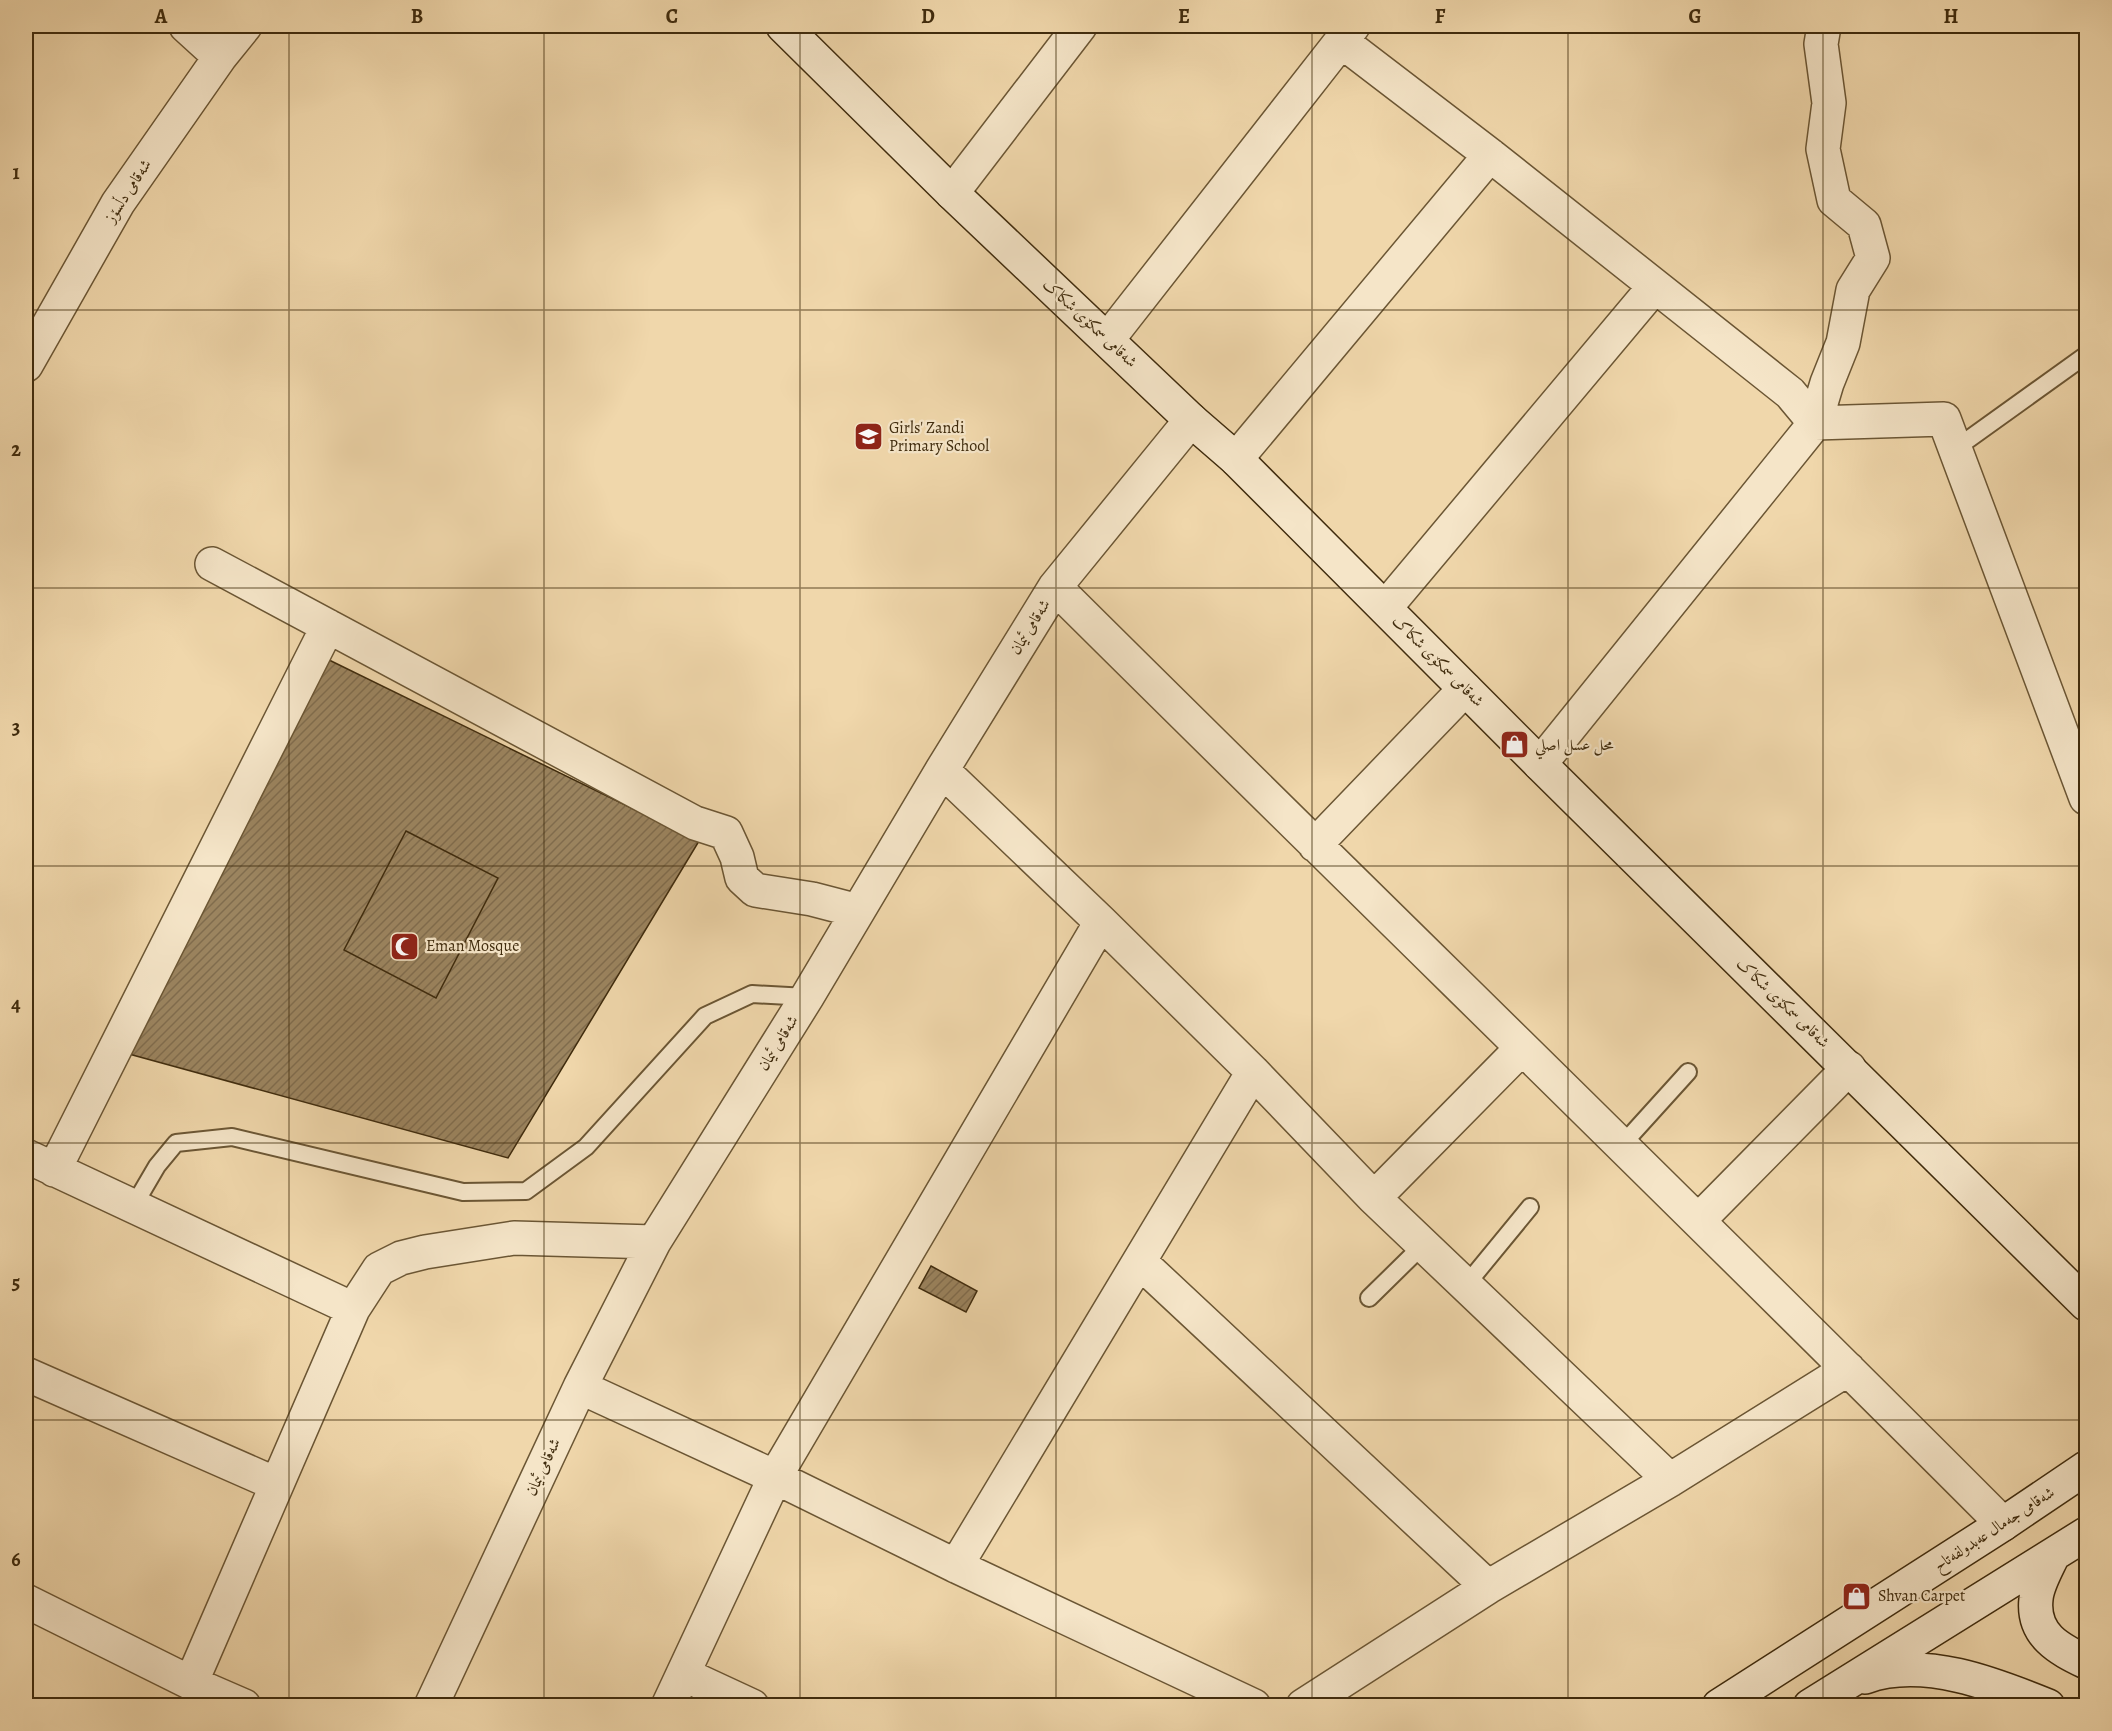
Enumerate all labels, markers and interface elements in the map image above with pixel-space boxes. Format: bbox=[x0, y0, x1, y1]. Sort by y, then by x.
text: A bbox=[154, 3, 168, 30]
text: B bbox=[411, 3, 423, 30]
text: C bbox=[666, 3, 678, 30]
text: D bbox=[921, 3, 935, 30]
text: E bbox=[1178, 3, 1190, 30]
text: F bbox=[1435, 3, 1446, 30]
text: G bbox=[1688, 3, 1702, 30]
text: H bbox=[1944, 3, 1959, 30]
street label: شەقامی دڵسۆز bbox=[98, 155, 157, 229]
text: 1 bbox=[12, 159, 20, 186]
street label: شەقامی سمکۆی شکاک bbox=[1038, 273, 1142, 373]
place label: Girls' Zandi Primary School bbox=[889, 417, 989, 457]
school or university icon: Girls' Zandi Primary School bbox=[852, 421, 884, 453]
text: 2 bbox=[11, 436, 21, 463]
street label: شەقامی ئیمان bbox=[1004, 595, 1056, 659]
street label: شەقامی سمکۆی شکاک bbox=[1387, 610, 1489, 712]
text: 3 bbox=[12, 714, 20, 741]
shop icon: محل عسل اصلي bbox=[1498, 729, 1530, 761]
place label: محل عسل اصلي bbox=[1535, 734, 1614, 760]
mosque icon: Eman Mosque bbox=[389, 930, 421, 962]
place label: Eman Mosque bbox=[426, 935, 519, 957]
street label: شەقامی سمکۆی شکاک bbox=[1732, 953, 1834, 1053]
text: 4 bbox=[11, 991, 21, 1018]
street label: شەقامی ئیمان bbox=[752, 1011, 804, 1075]
text: 5 bbox=[12, 1269, 20, 1296]
street label: شەقامی ئیمان bbox=[520, 1434, 566, 1500]
street label: شەقامی جەمال عەبدولفەتاح bbox=[1929, 1482, 2060, 1579]
text: 6 bbox=[11, 1546, 21, 1573]
shop icon: Shvan Carpet bbox=[1841, 1580, 1873, 1612]
place label: Shvan Carpet bbox=[1878, 1585, 1965, 1607]

